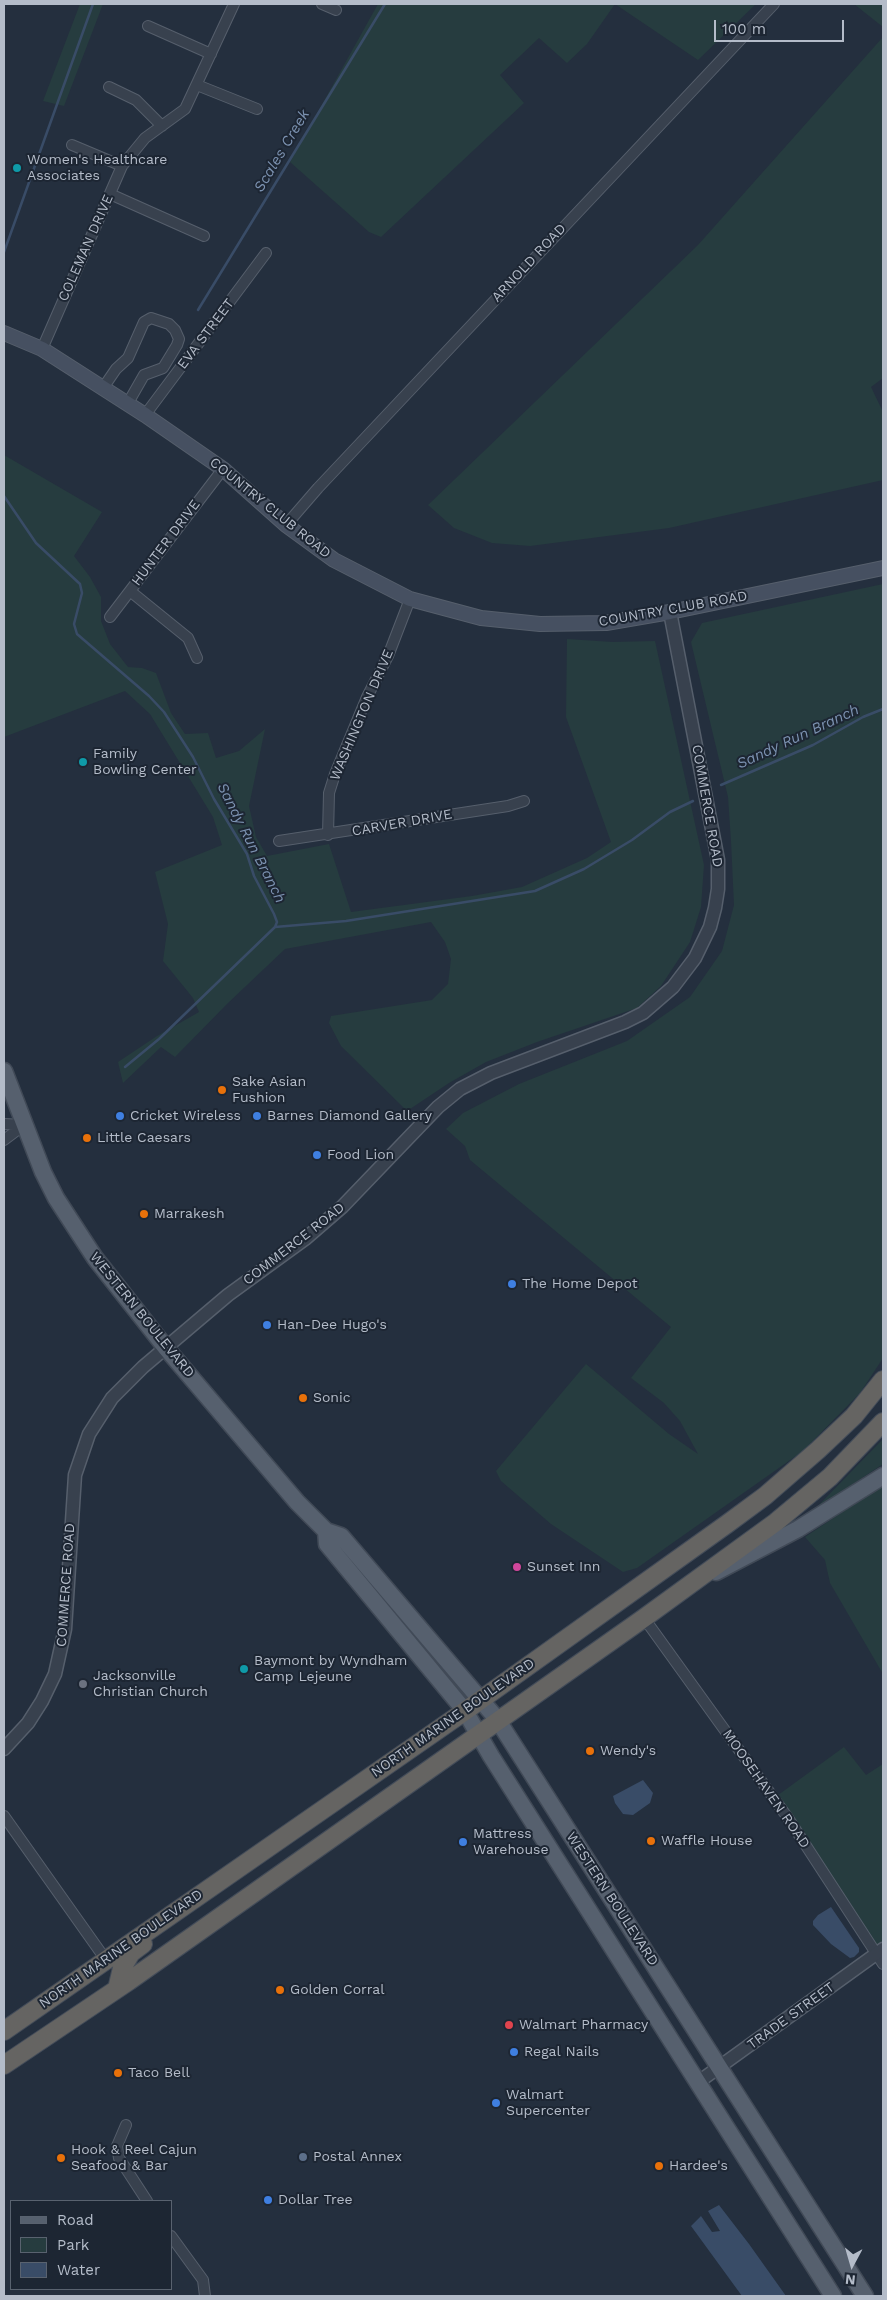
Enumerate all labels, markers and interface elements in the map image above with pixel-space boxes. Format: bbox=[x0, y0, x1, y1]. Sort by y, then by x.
scale bar bbox=[717, 10, 847, 42]
text: 100 m bbox=[722, 20, 766, 38]
water label: Scales Creek bbox=[250, 106, 314, 196]
place label: Women's Healthcare Associates bbox=[27, 152, 167, 184]
marker: Women's Healthcare Associates bbox=[11, 162, 23, 174]
street label: COLEMAN DRIVE bbox=[55, 192, 117, 304]
street label: ARNOLD ROAD bbox=[488, 220, 570, 306]
street label: EVA STREET bbox=[174, 295, 238, 373]
street label: COUNTRY CLUB ROAD bbox=[206, 454, 334, 562]
street label: HUNTER DRIVE bbox=[128, 497, 204, 589]
street label: COUNTRY CLUB ROAD bbox=[597, 588, 749, 630]
street label: WASHINGTON DRIVE bbox=[327, 647, 397, 783]
water label: Sandy Run Branch bbox=[734, 701, 862, 773]
street label: COMMERCE ROAD bbox=[688, 743, 726, 869]
place label: Family Bowling Center bbox=[93, 746, 197, 779]
marker: Family Bowling Center bbox=[77, 756, 89, 768]
water label: Sandy Run Branch bbox=[213, 780, 289, 906]
street label: CARVER DRIVE bbox=[351, 806, 453, 840]
place label: Sake Asian Fushion bbox=[232, 1074, 306, 1106]
marker: Sake Asian Fushion bbox=[216, 1084, 228, 1096]
place label: Cricket Wireless bbox=[130, 1108, 241, 1124]
place label: Barnes Diamond Gallery bbox=[267, 1108, 432, 1124]
marker: Cricket Wireless bbox=[114, 1110, 126, 1122]
marker: Barnes Diamond Gallery bbox=[251, 1110, 263, 1122]
place label: Little Caesars bbox=[97, 1130, 191, 1146]
marker: Little Caesars bbox=[81, 1132, 93, 1144]
place label: Food Lion bbox=[327, 1147, 394, 1163]
marker: Food Lion bbox=[311, 1149, 323, 1161]
street label: COMMERCE ROAD bbox=[240, 1199, 348, 1289]
place label: Marrakesh bbox=[154, 1206, 225, 1222]
marker: Marrakesh bbox=[138, 1208, 150, 1220]
street label: WESTERN BOULEVARD bbox=[86, 1249, 198, 1381]
place label: The Home Depot bbox=[522, 1276, 638, 1292]
marker: The Home Depot bbox=[506, 1278, 518, 1290]
place label: Han-Dee Hugo's bbox=[277, 1317, 387, 1333]
marker: Han-Dee Hugo's bbox=[261, 1319, 273, 1331]
place label: Sonic bbox=[313, 1390, 351, 1406]
marker: Sonic bbox=[297, 1392, 309, 1404]
street label: COMMERCE ROAD bbox=[53, 1522, 79, 1648]
place label: Sunset Inn bbox=[527, 1559, 600, 1575]
marker: Sunset Inn bbox=[511, 1561, 523, 1573]
place label: Baymont by Wyndham Camp Lejeune bbox=[254, 1653, 407, 1685]
street label: NORTH MARINE BOULEVARD bbox=[368, 1655, 538, 1781]
marker: Baymont by Wyndham Camp Lejeune bbox=[238, 1663, 250, 1675]
place label: Jacksonville Christian Church bbox=[93, 1668, 208, 1700]
marker: Jacksonville Christian Church bbox=[77, 1678, 89, 1690]
street label: MOOSEHAVEN ROAD bbox=[719, 1726, 813, 1852]
place label: Wendy's bbox=[600, 1743, 656, 1759]
marker: Wendy's bbox=[584, 1745, 596, 1757]
place label: Mattress Warehouse bbox=[473, 1826, 549, 1858]
street label: WESTERN BOULEVARD bbox=[562, 1829, 662, 1969]
place label: Waffle House bbox=[661, 1833, 753, 1849]
marker: Waffle House bbox=[645, 1835, 657, 1847]
marker: Mattress Warehouse bbox=[457, 1836, 469, 1848]
street label: NORTH MARINE BOULEVARD bbox=[36, 1886, 206, 2012]
street label: TRADE STREET bbox=[744, 1979, 838, 2053]
place label: Golden Corral bbox=[290, 1982, 385, 1998]
marker: Golden Corral bbox=[274, 1984, 286, 1996]
place label: Walmart Pharmacy bbox=[519, 2017, 648, 2033]
marker: Walmart Pharmacy bbox=[503, 2019, 515, 2031]
place label: Regal Nails bbox=[524, 2044, 599, 2060]
marker: Regal Nails bbox=[508, 2046, 520, 2058]
place label: Taco Bell bbox=[128, 2065, 190, 2081]
marker: Taco Bell bbox=[112, 2067, 124, 2079]
place label: Walmart Supercenter bbox=[506, 2087, 590, 2120]
marker: Walmart Supercenter bbox=[490, 2097, 502, 2109]
place label: Hook & Reel Cajun Seafood & Bar bbox=[71, 2142, 197, 2174]
place label: Postal Annex bbox=[313, 2149, 402, 2165]
marker: Postal Annex bbox=[297, 2151, 309, 2163]
marker: Hook & Reel Cajun Seafood & Bar bbox=[55, 2152, 67, 2164]
place label: Hardee's bbox=[669, 2158, 728, 2174]
marker: Hardee's bbox=[653, 2160, 665, 2172]
place label: Dollar Tree bbox=[278, 2192, 353, 2208]
marker: Dollar Tree bbox=[262, 2194, 274, 2206]
legend bbox=[10, 2200, 172, 2290]
text: Road bbox=[57, 2211, 94, 2229]
text: Park bbox=[57, 2236, 89, 2254]
north arrow bbox=[827, 2240, 877, 2290]
text: Water bbox=[57, 2261, 100, 2279]
text: N bbox=[844, 2271, 856, 2288]

